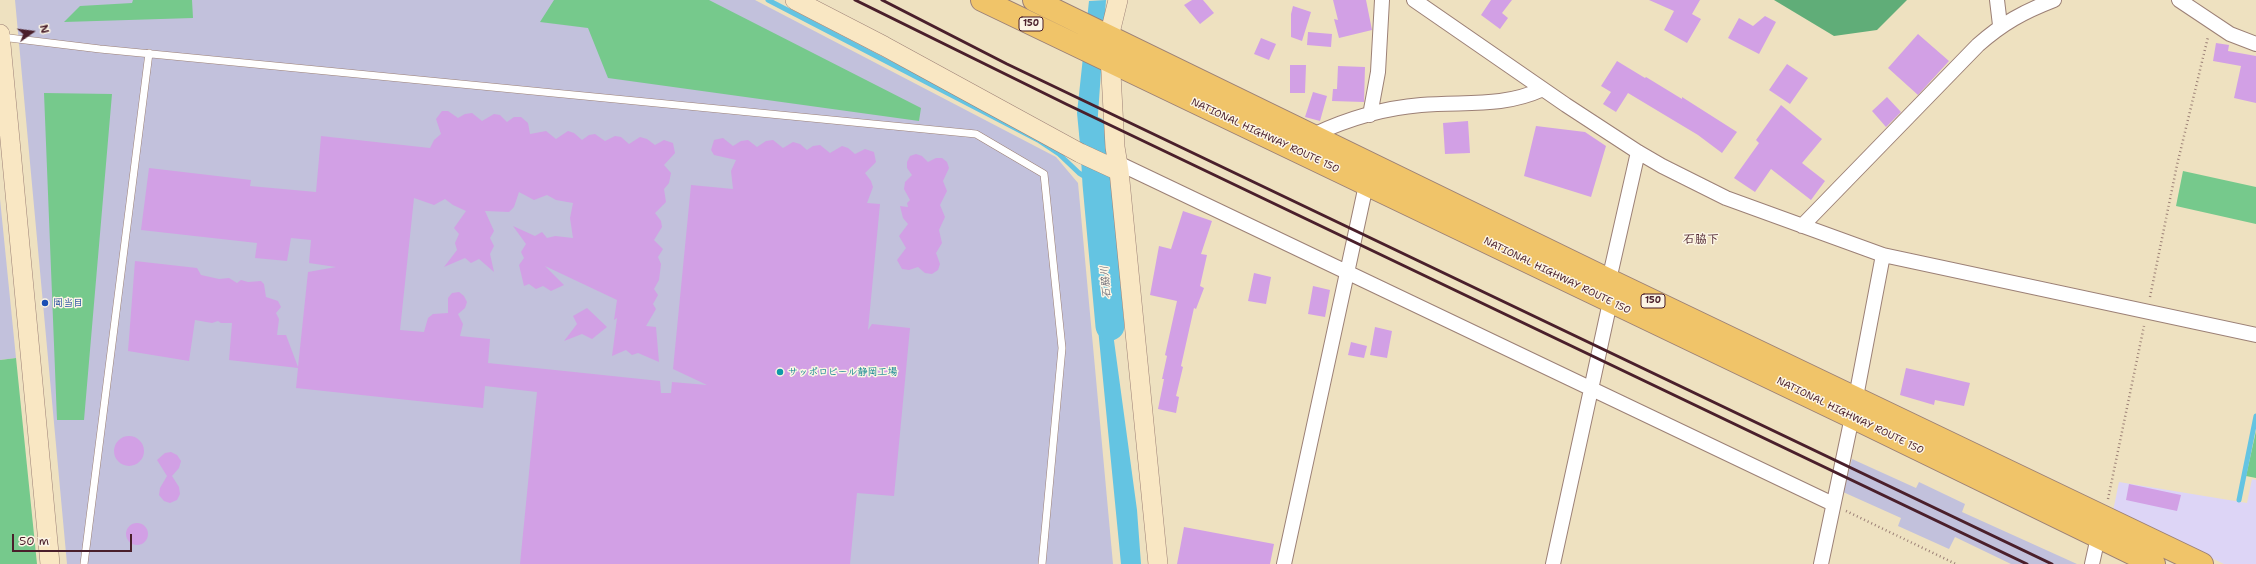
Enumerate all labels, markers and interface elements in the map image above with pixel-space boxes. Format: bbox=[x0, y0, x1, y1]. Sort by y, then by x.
north arrow bbox=[12, 12, 52, 52]
road number: 150 bbox=[1019, 17, 1043, 31]
text: N bbox=[36, 23, 52, 35]
street label: NATIONAL HIGHWAY ROUTE 150 bbox=[1189, 96, 1341, 176]
district label: 石脇下 bbox=[1683, 233, 1719, 247]
street label: NATIONAL HIGHWAY ROUTE 150 bbox=[1482, 235, 1632, 317]
water label: 石脇川 bbox=[1098, 265, 1114, 299]
road number: 150 bbox=[1641, 294, 1665, 308]
place label: 岡当目 bbox=[53, 297, 83, 309]
marker: 岡当目 bbox=[40, 298, 50, 308]
place label: サッポロビール静岡工場 bbox=[788, 366, 898, 378]
marker: サッポロビール静岡工場 bbox=[775, 367, 785, 377]
street label: NATIONAL HIGHWAY ROUTE 150 bbox=[1775, 375, 1925, 457]
scale bar bbox=[14, 526, 134, 552]
text: 50 m bbox=[19, 533, 49, 549]

